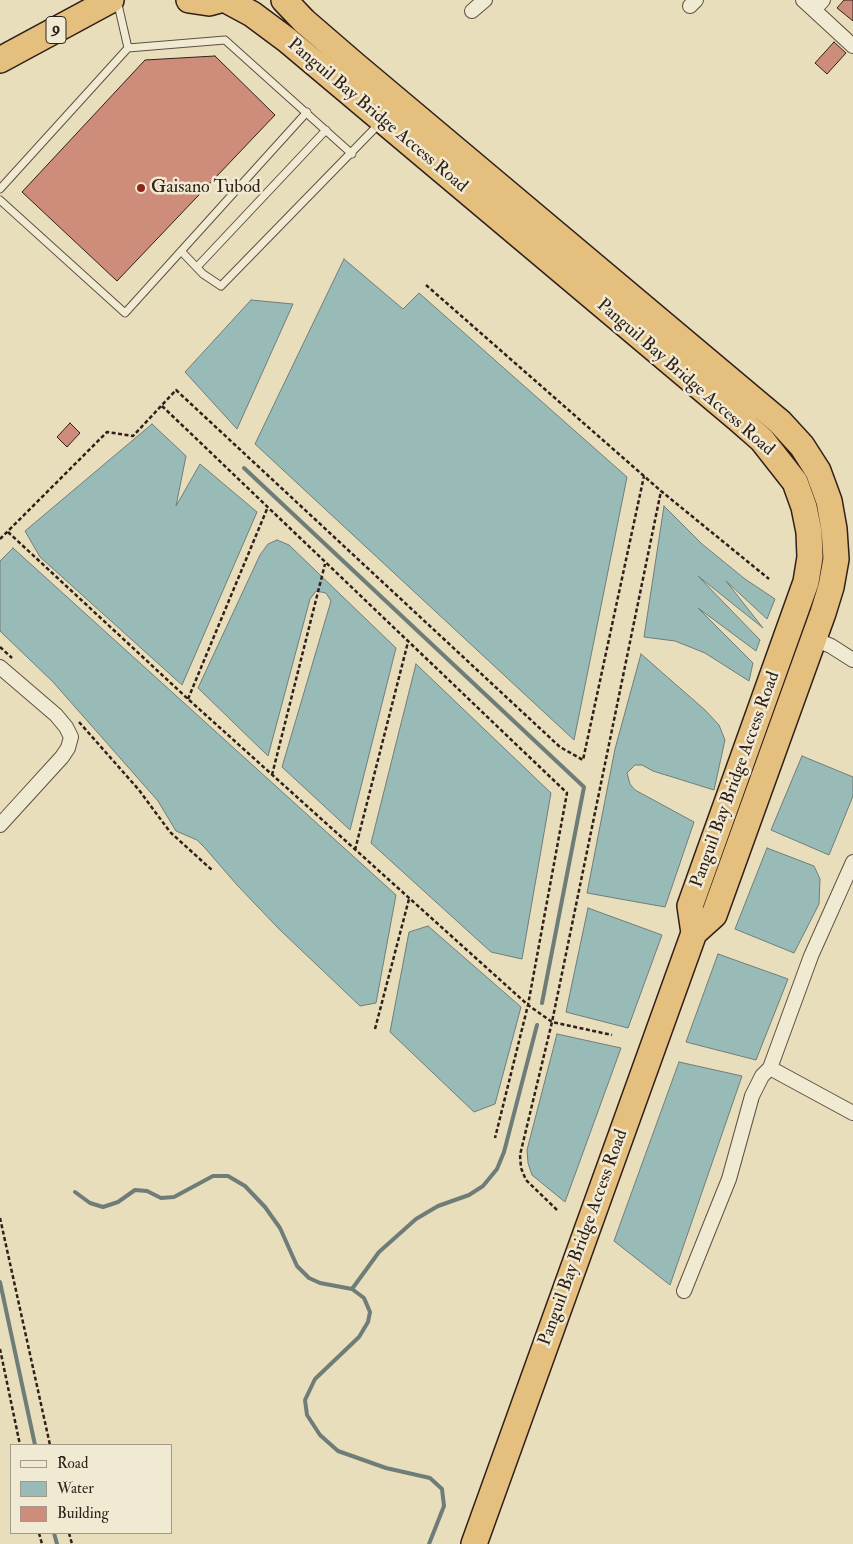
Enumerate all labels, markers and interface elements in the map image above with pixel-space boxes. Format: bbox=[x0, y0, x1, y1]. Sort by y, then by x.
road number: 9 bbox=[46, 16, 66, 44]
street label: Panguil Bay Bridge Access Road bbox=[283, 34, 471, 198]
place label: Gaisano Tubod bbox=[151, 177, 261, 199]
marker: Gaisano Tubod bbox=[135, 182, 147, 194]
street label: Panguil Bay Bridge Access Road bbox=[592, 295, 778, 461]
street label: Panguil Bay Bridge Access Road bbox=[687, 669, 785, 891]
street label: Panguil Bay Bridge Access Road bbox=[535, 1127, 633, 1349]
legend bbox=[10, 1444, 172, 1534]
text: Road bbox=[57, 1454, 88, 1473]
text: Water bbox=[57, 1479, 94, 1498]
text: Building bbox=[57, 1504, 109, 1523]

